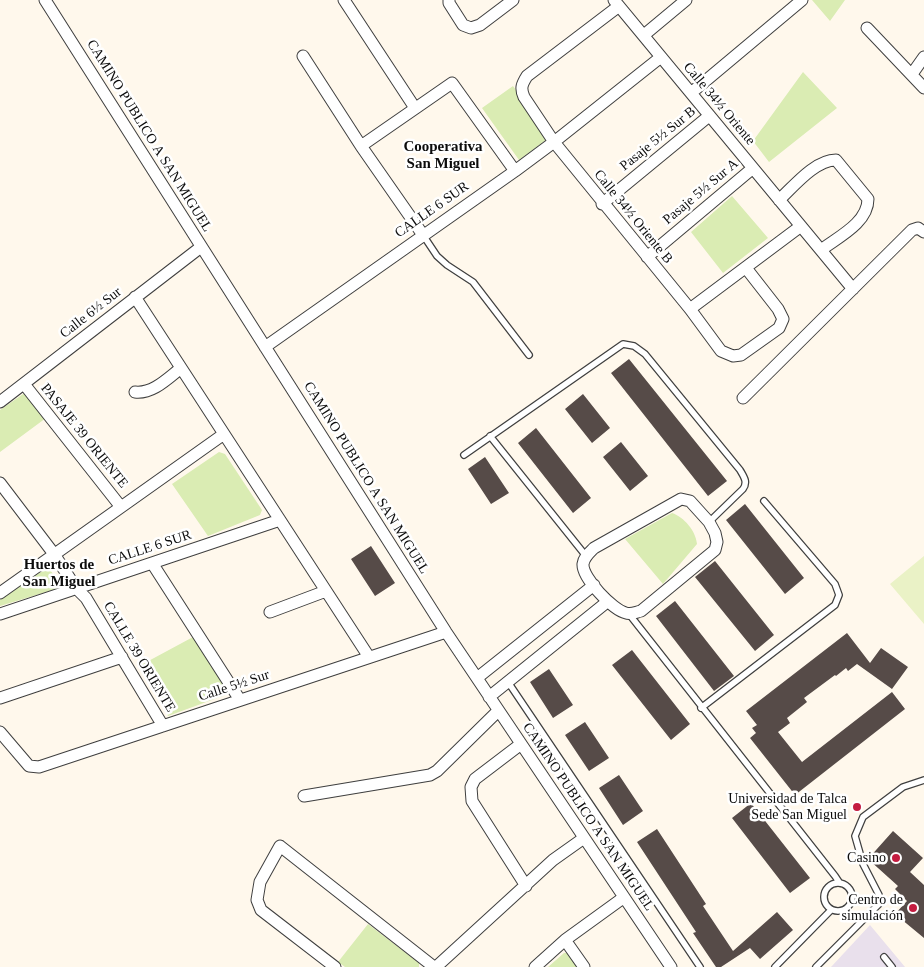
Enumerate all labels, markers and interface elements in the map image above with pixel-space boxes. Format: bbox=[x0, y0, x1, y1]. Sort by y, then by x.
street label: CAMINO PUBLICO A SAN MIGUEL bbox=[83, 37, 215, 235]
street label: Calle 34½ Oriente bbox=[679, 59, 759, 149]
street label: Pasaje 5½ Sur B bbox=[617, 103, 699, 175]
district label: Cooperativa San Miguel bbox=[403, 138, 483, 173]
street label: Pasaje 5½ Sur A bbox=[660, 156, 742, 228]
street label: Calle 34½ Oriente B bbox=[590, 167, 676, 267]
street label: CALLE 6 SUR bbox=[392, 178, 472, 242]
street label: Calle 6½ Sur bbox=[57, 284, 125, 342]
street label: CAMINO PUBLICO A SAN MIGUEL bbox=[300, 379, 432, 577]
street label: PASAJE 39 ORIENTE bbox=[37, 380, 131, 492]
street label: CALLE 6 SUR bbox=[106, 527, 194, 569]
district label: Huertos de San Miguel bbox=[23, 556, 95, 591]
street label: CALLE 39 ORIENTE bbox=[99, 599, 179, 715]
street label: Calle 5½ Sur bbox=[196, 667, 272, 705]
street label: CAMINO PUBLICO A SAN MIGUEL bbox=[519, 720, 657, 914]
place label: Universidad de Talca Sede San Miguel bbox=[728, 791, 847, 824]
marker: Universidad de Talca Sede San Miguel bbox=[851, 801, 863, 813]
place label: Casino bbox=[847, 850, 886, 866]
marker: Casino bbox=[890, 852, 902, 864]
place label: Centro de simulación bbox=[842, 892, 903, 924]
marker: Centro de simulación bbox=[907, 902, 919, 914]

